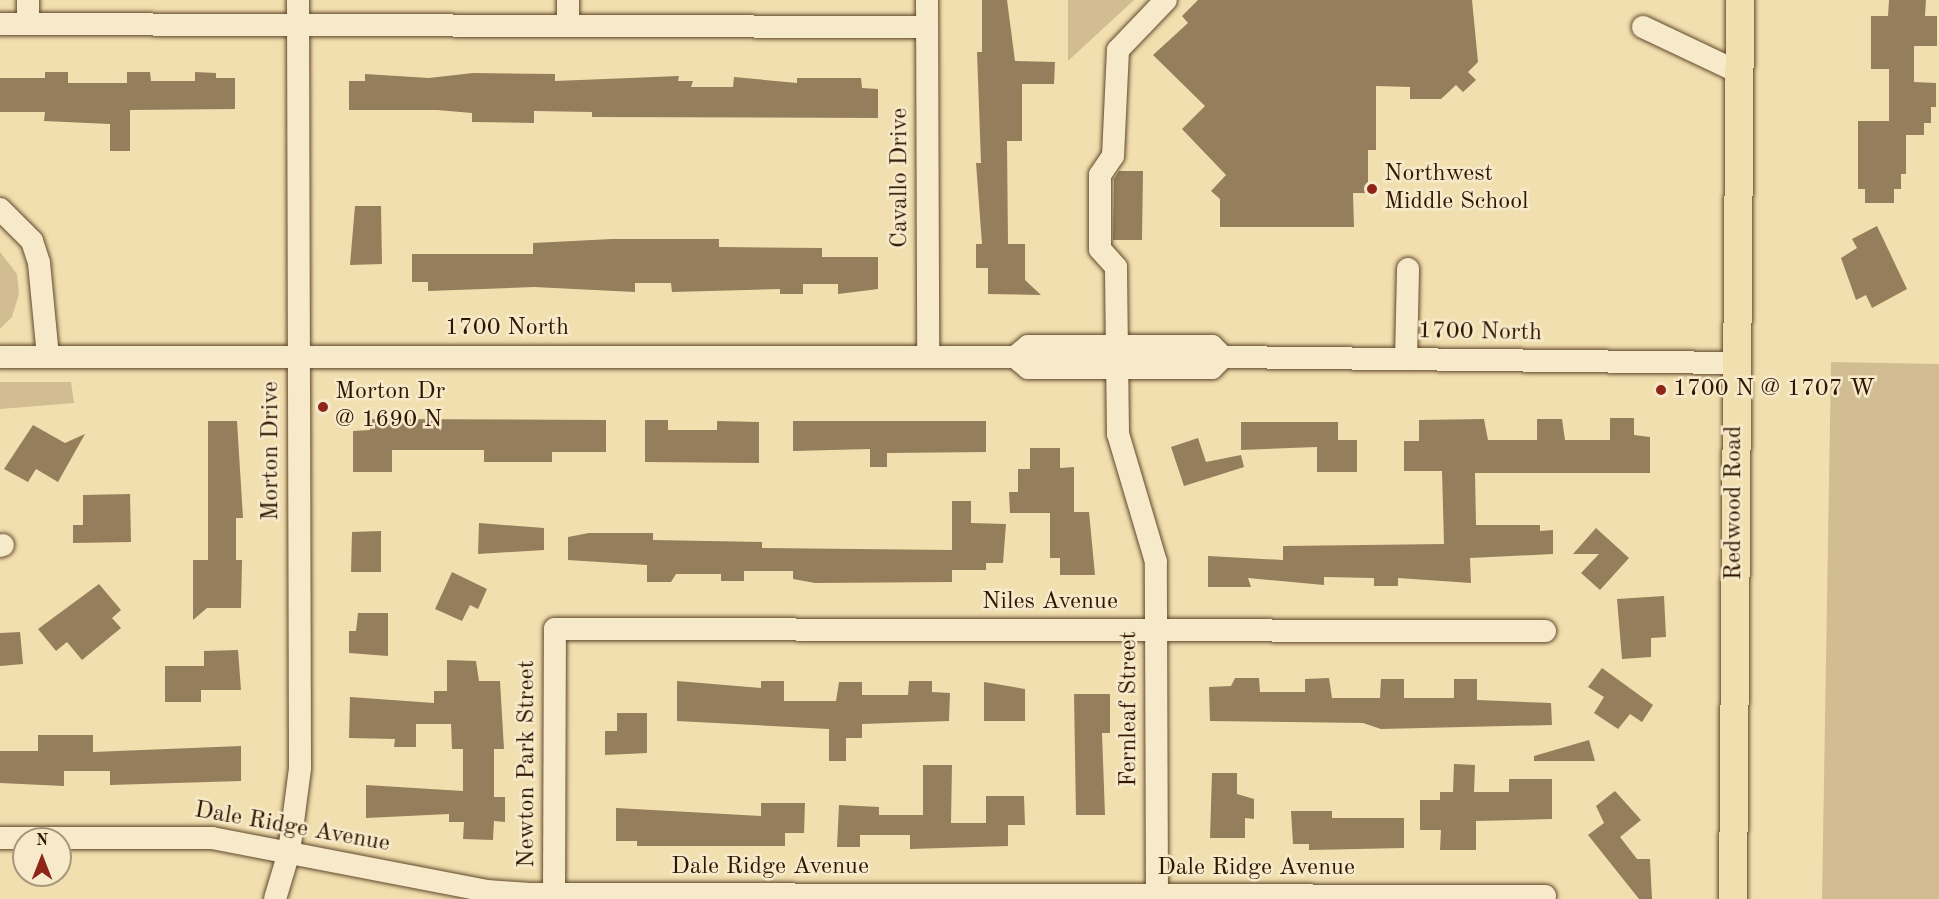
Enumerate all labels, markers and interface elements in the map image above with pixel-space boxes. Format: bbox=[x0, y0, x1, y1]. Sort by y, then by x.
street label: Cavallo Drive bbox=[887, 108, 915, 248]
place label: Northwest Middle School bbox=[1384, 161, 1529, 217]
marker: Northwest Middle School bbox=[1365, 182, 1379, 196]
street label: 1700 North bbox=[445, 315, 569, 343]
street label: 1700 North bbox=[1418, 318, 1542, 348]
place label: 1700 N @ 1707 W bbox=[1673, 376, 1875, 404]
place label: Morton Dr @ 1690 N bbox=[335, 379, 445, 435]
street label: Morton Drive bbox=[258, 381, 286, 521]
marker: 1700 N @ 1707 W bbox=[1654, 383, 1668, 397]
marker: Morton Dr @ 1690 N bbox=[316, 400, 330, 414]
street label: Redwood Road bbox=[1721, 426, 1749, 580]
street label: Niles Avenue bbox=[982, 589, 1118, 617]
street label: Fernleaf Street bbox=[1116, 631, 1144, 787]
street label: Newton Park Street bbox=[514, 660, 542, 868]
street label: Dale Ridge Avenue bbox=[192, 797, 392, 859]
north arrow bbox=[12, 827, 72, 887]
text: N bbox=[36, 833, 48, 849]
street label: Dale Ridge Avenue bbox=[671, 854, 869, 882]
street label: Dale Ridge Avenue bbox=[1157, 855, 1355, 883]

